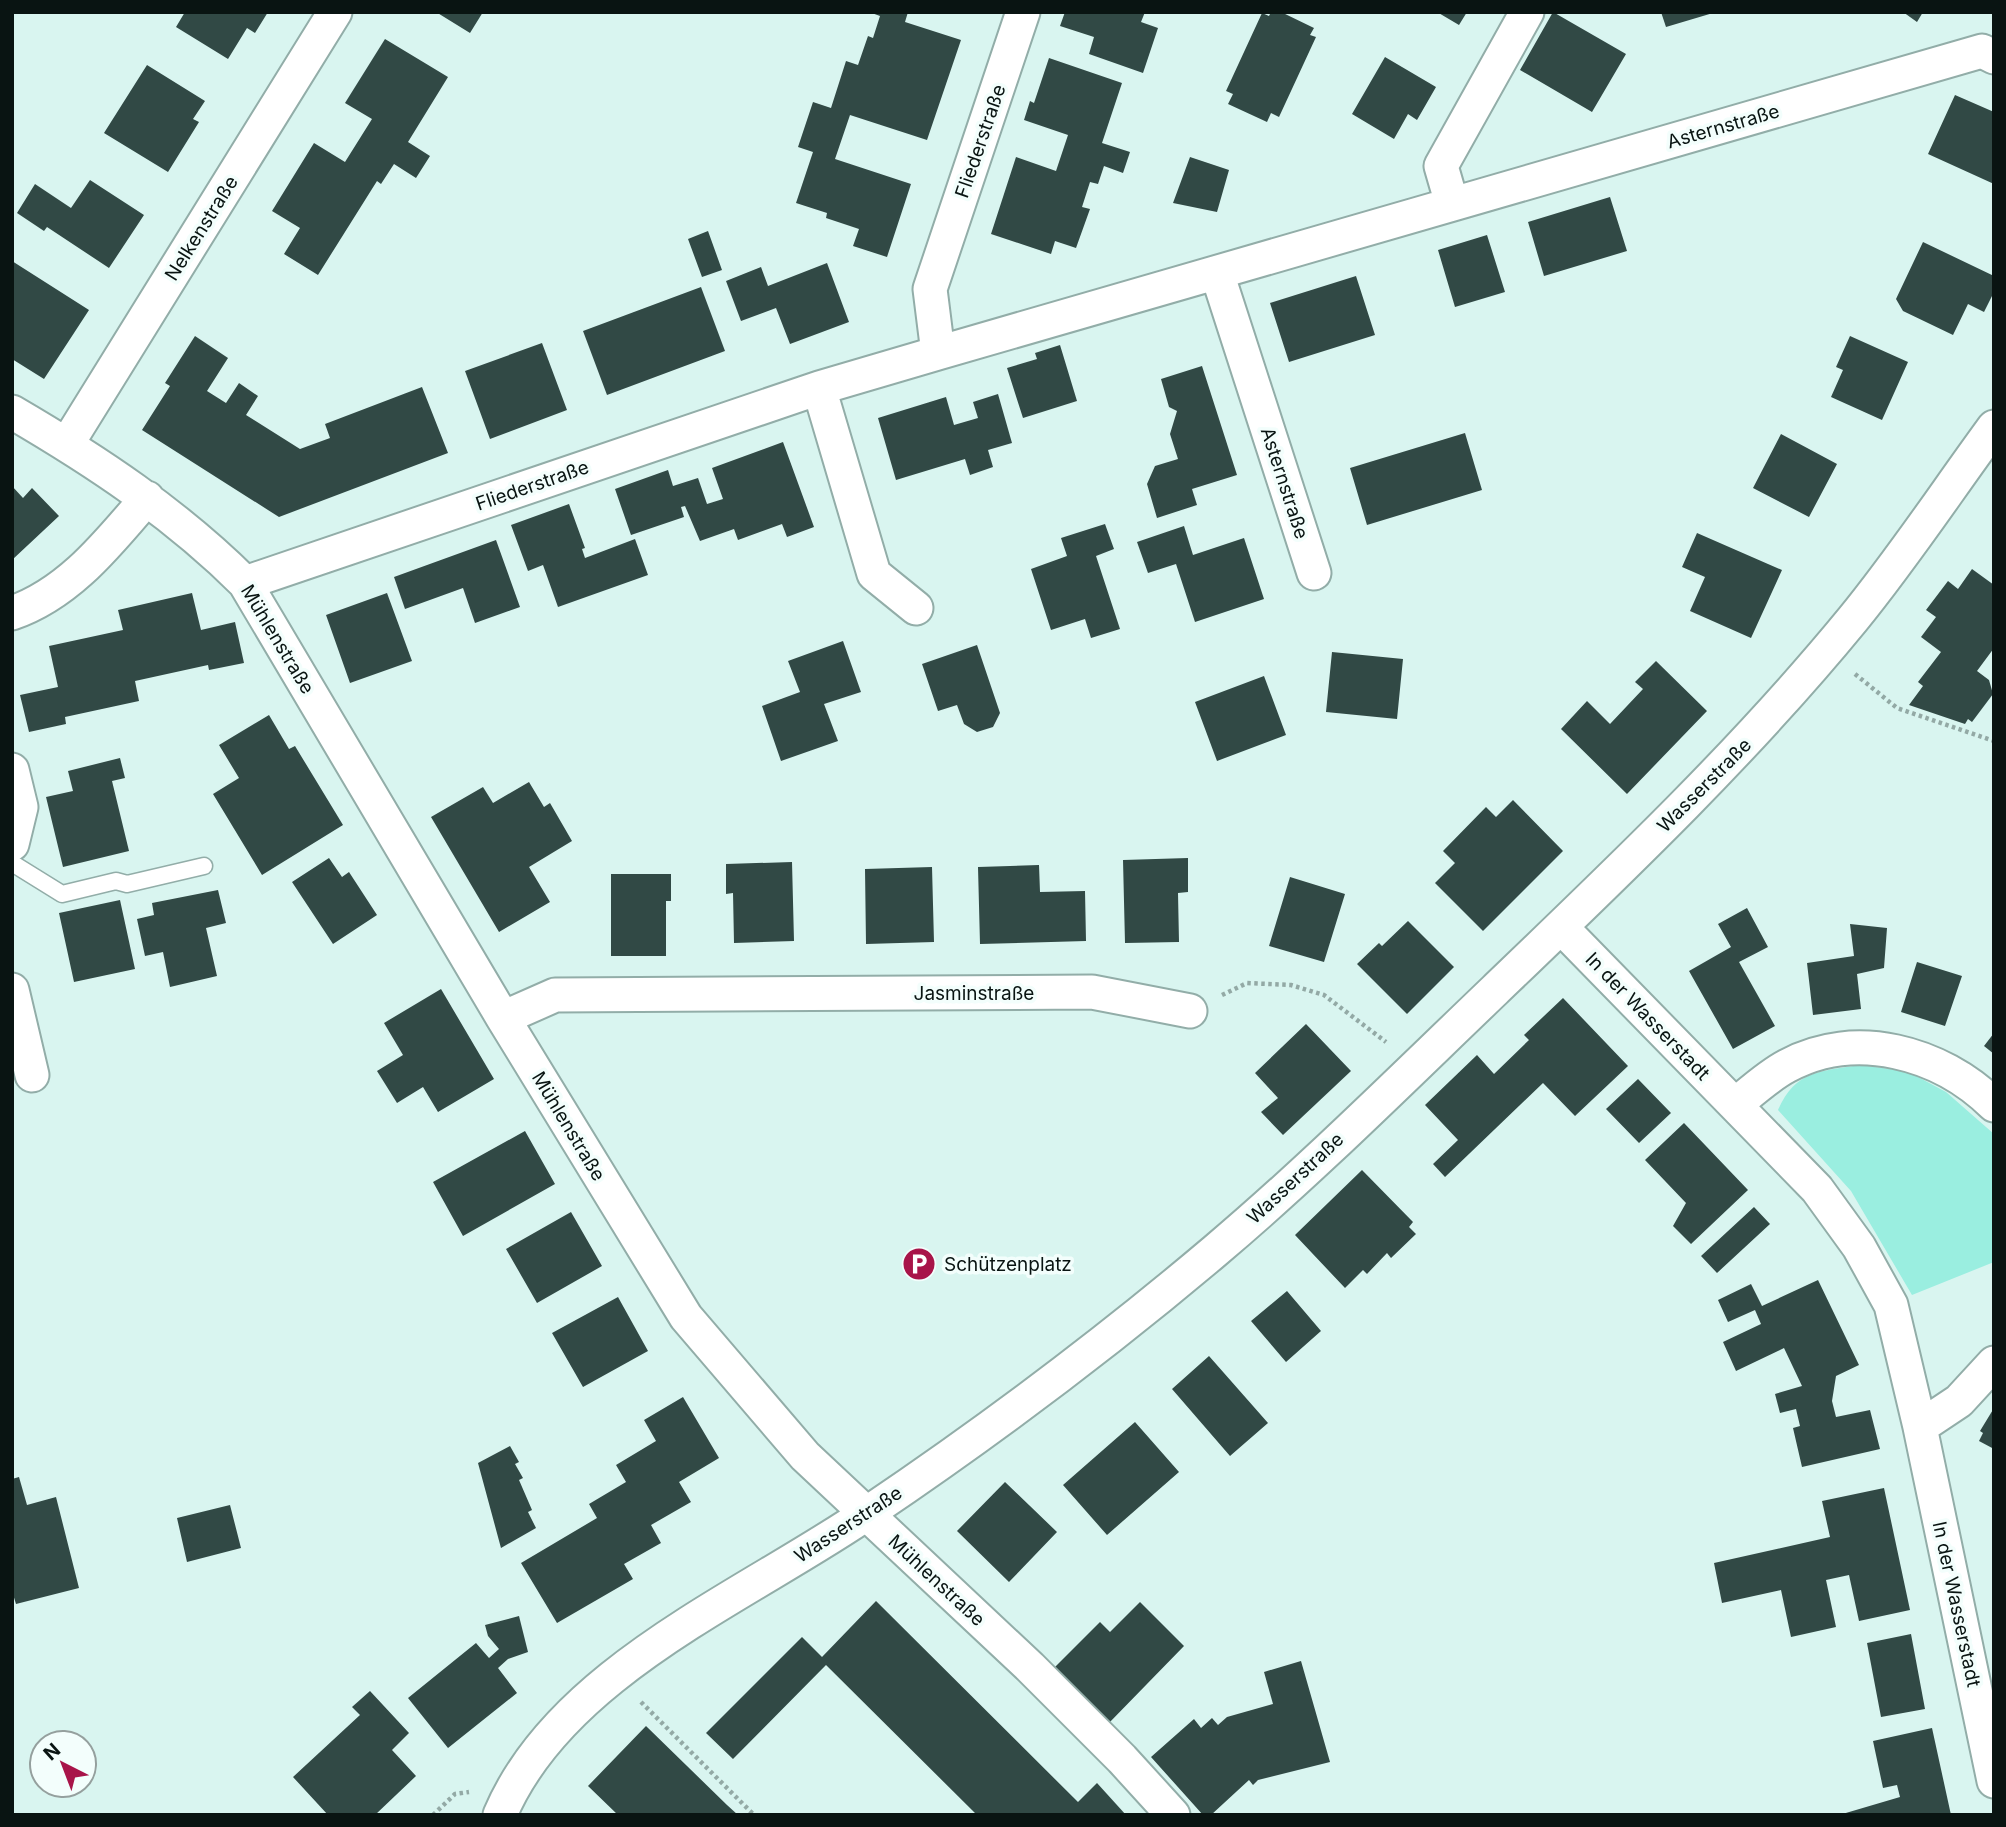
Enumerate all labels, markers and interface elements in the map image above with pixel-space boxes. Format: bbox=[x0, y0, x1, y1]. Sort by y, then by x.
street label: Fliederstraße bbox=[950, 82, 1011, 201]
street label: Asternstraße bbox=[1664, 99, 1782, 153]
street label: Nelkenstraße bbox=[160, 172, 243, 285]
street label: Asternstraße bbox=[1256, 425, 1313, 542]
street label: Fliederstraße bbox=[473, 455, 592, 516]
street label: Mühlenstraße bbox=[236, 580, 319, 698]
street label: Wasserstraße bbox=[1653, 734, 1756, 837]
street label: In der Wasserstadt bbox=[1581, 948, 1715, 1085]
street label: Jasminstraße bbox=[914, 982, 1034, 1005]
street label: Mühlenstraße bbox=[527, 1067, 610, 1185]
street label: Wasserstraße bbox=[1242, 1128, 1348, 1229]
parking icon: Schützenplatz bbox=[900, 1245, 938, 1283]
place label: Schützenplatz bbox=[944, 1253, 1072, 1276]
street label: Wasserstraße bbox=[790, 1481, 906, 1568]
street label: In der Wasserstadt bbox=[1928, 1519, 1985, 1689]
street label: Mühlenstraße bbox=[884, 1530, 990, 1631]
north arrow bbox=[28, 1729, 98, 1799]
text: N bbox=[39, 1738, 65, 1765]

